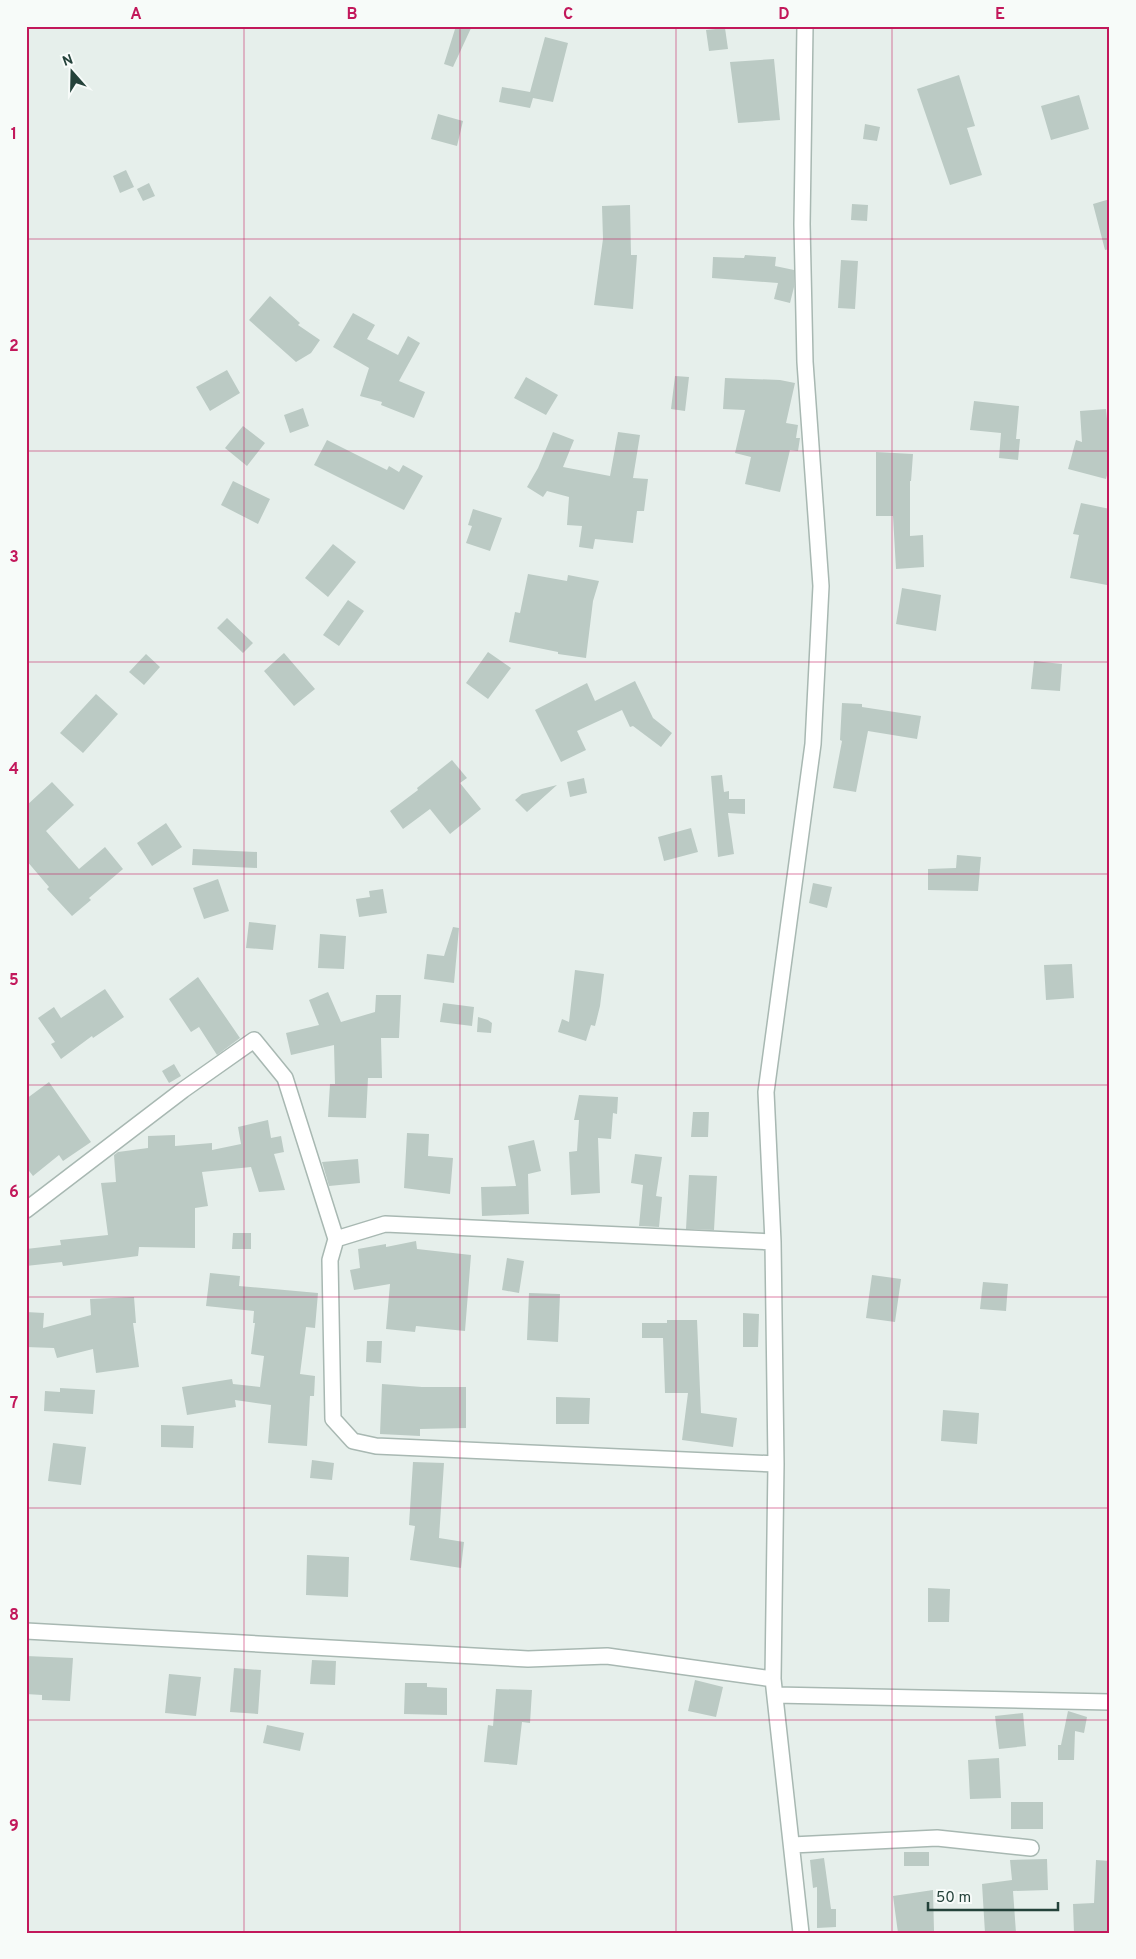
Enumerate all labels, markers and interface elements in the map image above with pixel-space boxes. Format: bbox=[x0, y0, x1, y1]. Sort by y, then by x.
text: A bbox=[130, 5, 142, 25]
text: B bbox=[346, 5, 358, 25]
text: C bbox=[563, 5, 573, 25]
text: D bbox=[778, 5, 790, 25]
text: E bbox=[995, 5, 1005, 25]
north arrow bbox=[48, 48, 98, 98]
text: N bbox=[60, 51, 76, 71]
text: 1 bbox=[11, 125, 17, 145]
text: 2 bbox=[9, 337, 19, 357]
text: 3 bbox=[9, 548, 19, 568]
text: 4 bbox=[9, 760, 19, 780]
text: 5 bbox=[9, 971, 19, 991]
text: 6 bbox=[9, 1183, 19, 1203]
text: 7 bbox=[10, 1394, 18, 1414]
text: 8 bbox=[9, 1606, 19, 1626]
text: 9 bbox=[9, 1817, 19, 1837]
scale bar bbox=[928, 1879, 1058, 1911]
text: 50 m bbox=[936, 1889, 971, 1908]

